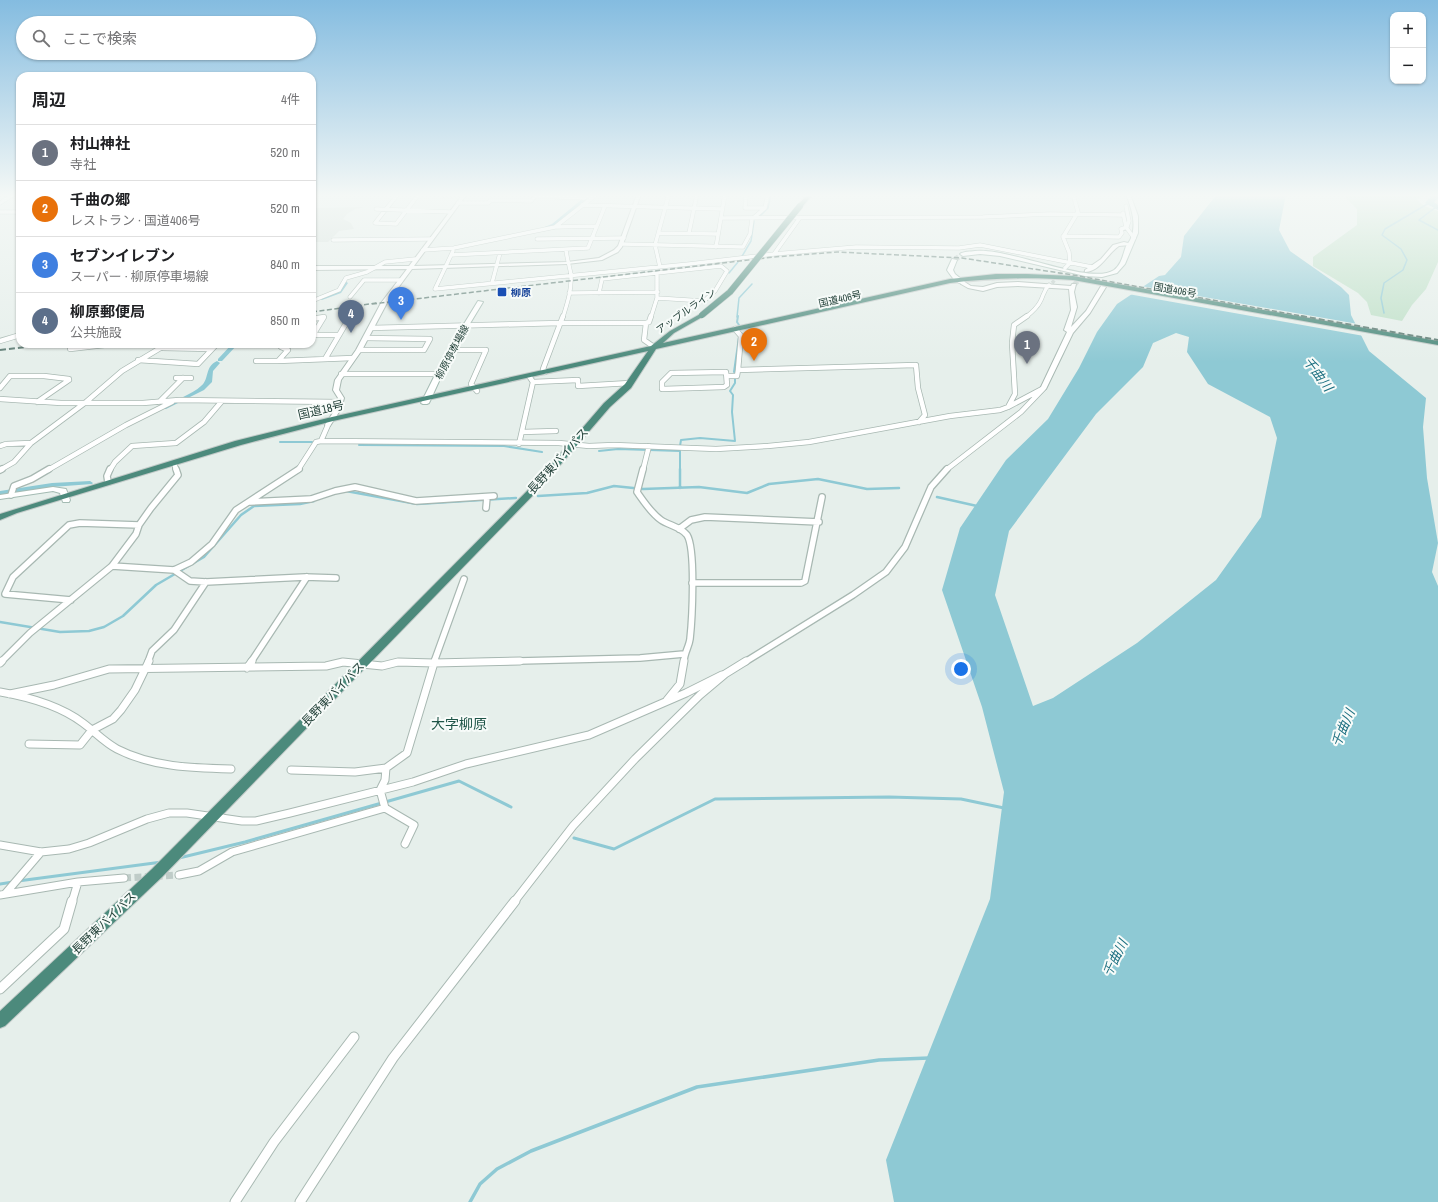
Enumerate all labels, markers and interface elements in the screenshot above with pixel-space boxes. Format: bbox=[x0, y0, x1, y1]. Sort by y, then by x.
map controls bbox=[1390, 12, 1426, 84]
button: + bbox=[1390, 12, 1426, 48]
search box bbox=[16, 16, 316, 60]
icon: search bbox=[30, 27, 52, 49]
text: ここで検索 bbox=[62, 28, 137, 49]
button: − bbox=[1390, 48, 1426, 84]
text: 周辺 bbox=[32, 88, 66, 111]
text: 4件 bbox=[281, 91, 300, 108]
text: 村山神社 bbox=[70, 133, 130, 154]
text: 1 bbox=[42, 144, 48, 161]
text: 520 m bbox=[270, 144, 300, 161]
text: 寺社 bbox=[70, 156, 96, 173]
text: 千曲の郷 bbox=[70, 189, 130, 210]
text: 2 bbox=[42, 200, 48, 217]
text: 520 m bbox=[270, 200, 300, 217]
text: レストラン · 国道406号 bbox=[70, 212, 201, 229]
text: セブンイレブン bbox=[70, 245, 175, 266]
text: 3 bbox=[42, 256, 48, 273]
text: 840 m bbox=[270, 256, 300, 273]
text: スーパー · 柳原停車場線 bbox=[70, 268, 209, 285]
street label: 国道406号 bbox=[1152, 280, 1198, 300]
marker: 柳原 bbox=[496, 286, 508, 298]
place label: 柳原 bbox=[510, 286, 531, 299]
street label: アップルライン bbox=[654, 286, 718, 336]
pin: 3 bbox=[388, 287, 414, 320]
street label: 国道406号 bbox=[817, 288, 863, 310]
pin: 4 bbox=[338, 300, 364, 333]
text: 柳原郵便局 bbox=[70, 301, 145, 322]
text: 4 bbox=[42, 312, 48, 329]
text: 850 m bbox=[270, 312, 300, 329]
street label: 柳原停車場線 bbox=[432, 322, 472, 382]
text: 公共施設 bbox=[70, 324, 122, 341]
pin: 2 bbox=[741, 328, 767, 361]
pin: 1 bbox=[1014, 331, 1040, 364]
water label: 千曲川 bbox=[1299, 353, 1338, 396]
street label: 国道18号 bbox=[296, 397, 346, 423]
street label: 長野東バイパス bbox=[524, 425, 592, 497]
street label: 長野東バイパス bbox=[298, 658, 368, 730]
your location bbox=[951, 659, 971, 679]
water label: 千曲川 bbox=[1328, 705, 1359, 749]
district label: 大字柳原 bbox=[431, 715, 487, 733]
street label: 長野東バイパス bbox=[68, 888, 140, 958]
water label: 千曲川 bbox=[1099, 935, 1132, 979]

